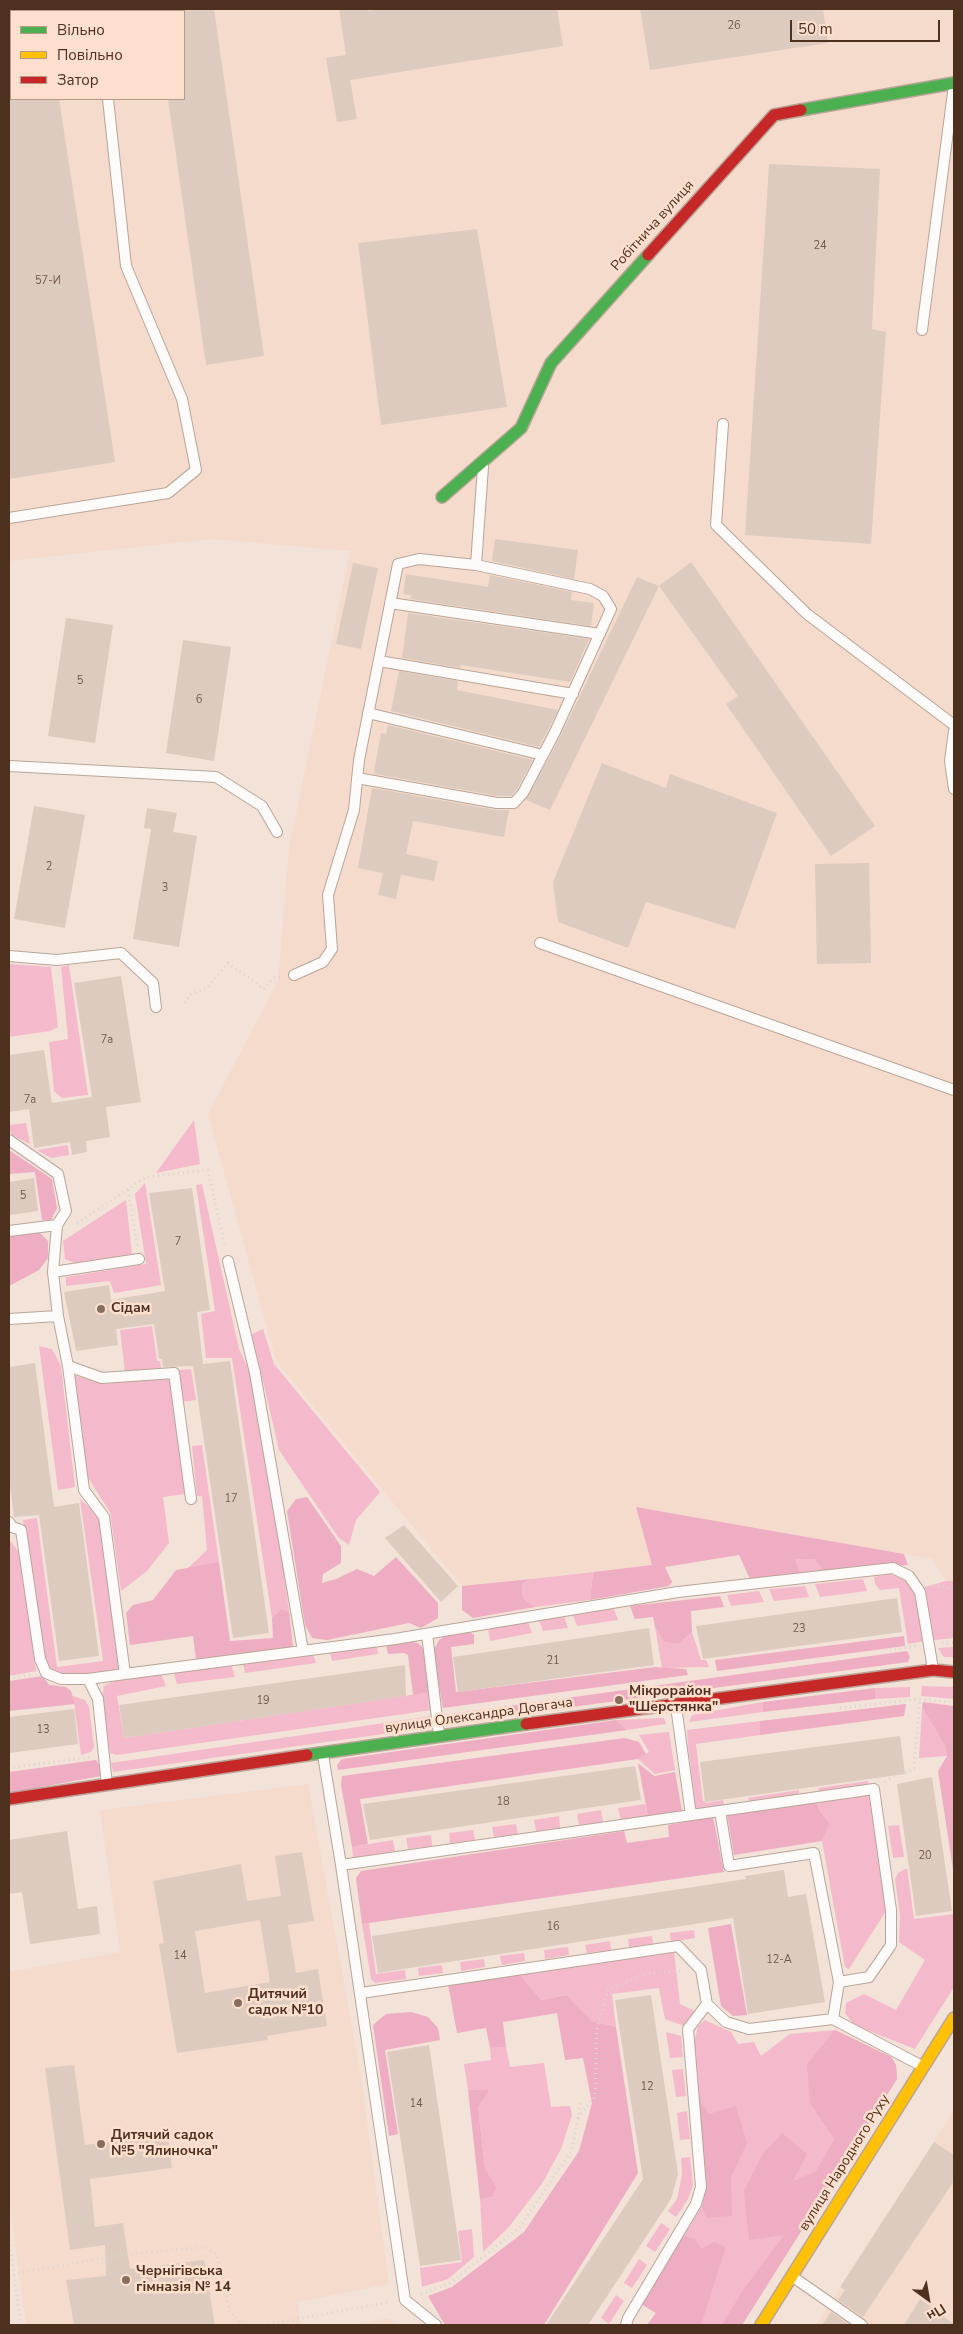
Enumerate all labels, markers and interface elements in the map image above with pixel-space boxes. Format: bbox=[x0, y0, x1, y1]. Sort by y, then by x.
legend bbox=[10, 10, 185, 100]
scale bar bbox=[793, 10, 943, 42]
house number: 26 bbox=[727, 19, 741, 33]
text: 50 m bbox=[798, 19, 833, 39]
text: Вільно bbox=[57, 20, 105, 40]
text: Повільно bbox=[57, 45, 123, 65]
text: Затор bbox=[57, 70, 99, 90]
street label: Робітнича вулиця bbox=[608, 177, 698, 275]
house number: 24 bbox=[813, 239, 827, 253]
house number: 57-И bbox=[35, 274, 61, 288]
house number: 5 bbox=[77, 674, 83, 688]
house number: 6 bbox=[196, 693, 202, 707]
house number: 2 bbox=[46, 860, 52, 874]
house number: 3 bbox=[162, 881, 168, 895]
house number: 7а bbox=[101, 1033, 113, 1047]
house number: 7а bbox=[24, 1093, 36, 1107]
house number: 5 bbox=[20, 1189, 26, 1203]
house number: 7 bbox=[175, 1235, 181, 1249]
place label: Сідам bbox=[111, 1301, 150, 1317]
marker: Сідам bbox=[95, 1303, 107, 1315]
house number: 17 bbox=[224, 1492, 238, 1506]
house number: 23 bbox=[792, 1622, 806, 1636]
house number: 21 bbox=[546, 1654, 560, 1668]
place label: Мікрорайон "Шерстянка" bbox=[629, 1684, 718, 1716]
house number: 19 bbox=[256, 1694, 270, 1708]
marker: Мікрорайон "Шерстянка" bbox=[613, 1694, 625, 1706]
street label: вулиця Олександра Довгача bbox=[384, 1695, 574, 1737]
house number: 13 bbox=[36, 1723, 50, 1737]
house number: 18 bbox=[496, 1795, 510, 1809]
house number: 20 bbox=[918, 1849, 932, 1863]
house number: 16 bbox=[546, 1920, 560, 1934]
house number: 14 bbox=[173, 1949, 187, 1963]
house number: 12-А bbox=[766, 1953, 792, 1967]
place label: Дитячий садок №10 bbox=[248, 1987, 323, 2020]
marker: Дитячий садок №10 bbox=[232, 1997, 244, 2009]
house number: 12 bbox=[640, 2080, 654, 2094]
street label: вулиця Народного Руху bbox=[796, 2092, 894, 2234]
house number: 14 bbox=[409, 2097, 423, 2111]
place label: Дитячий садок №5 "Ялиночка" bbox=[111, 2128, 218, 2160]
marker: Дитячий садок №5 "Ялиночка" bbox=[95, 2138, 107, 2150]
place label: Чернігівська гімназія № 14 bbox=[136, 2264, 231, 2296]
marker: Чернігівська гімназія № 14 bbox=[120, 2274, 132, 2286]
north arrow bbox=[903, 2274, 953, 2324]
text: Пн bbox=[923, 2299, 949, 2325]

